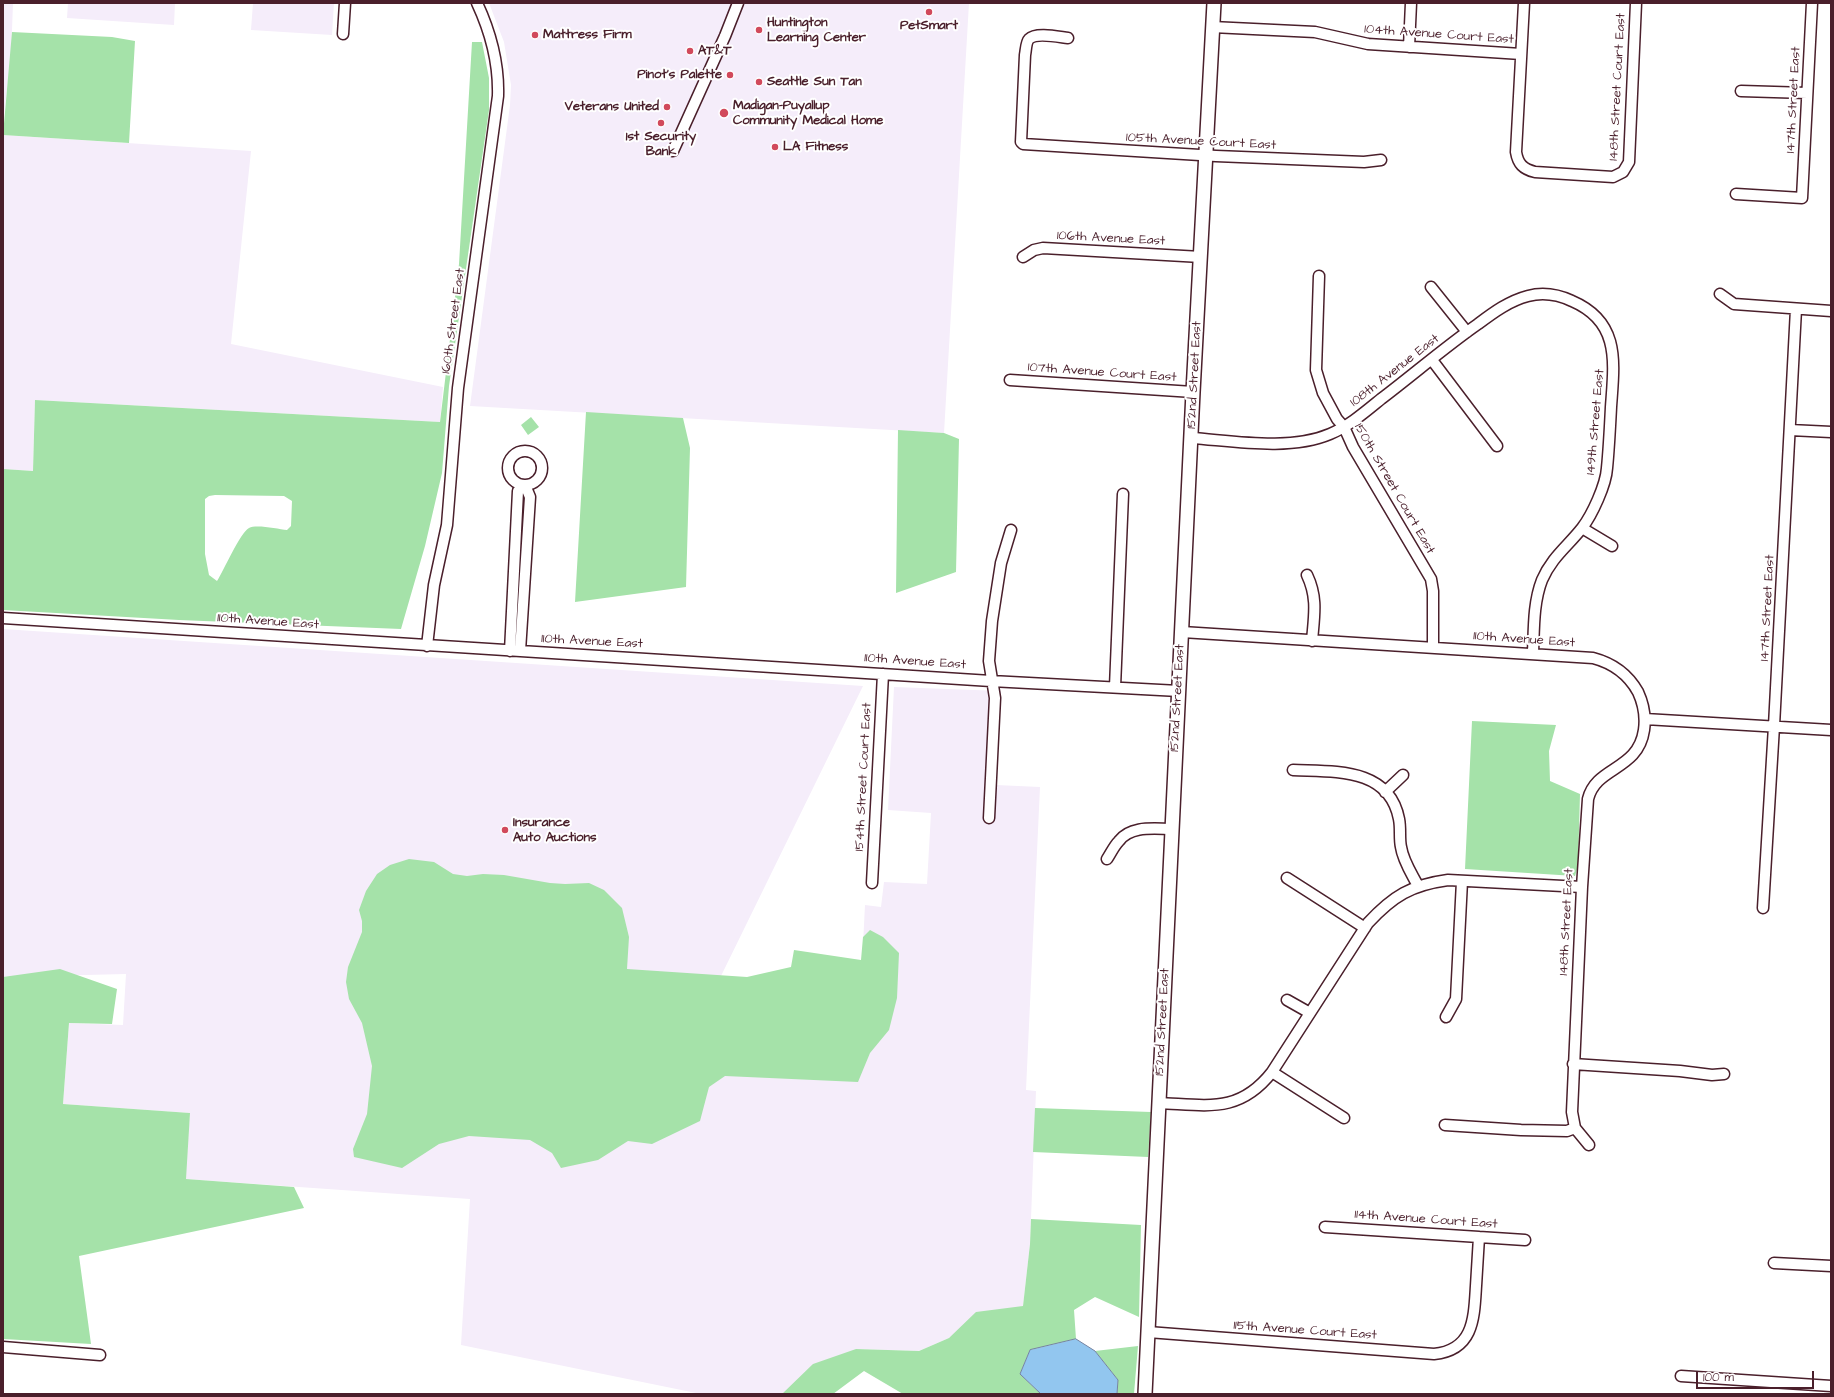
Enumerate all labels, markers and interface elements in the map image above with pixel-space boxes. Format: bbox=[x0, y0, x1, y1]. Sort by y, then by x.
marker: PetSmart bbox=[924, 7, 934, 17]
street label: 148th Street Court East bbox=[1606, 13, 1630, 161]
place label: Huntington Learning Center bbox=[767, 15, 866, 46]
place label: PetSmart bbox=[900, 18, 958, 34]
street label: 104th Avenue Court East bbox=[1364, 22, 1514, 48]
marker: Huntington Learning Center bbox=[754, 25, 764, 35]
place label: Mattress Firm bbox=[543, 27, 632, 43]
marker: Mattress Firm bbox=[530, 30, 540, 40]
place label: AT&T bbox=[698, 43, 731, 59]
marker: AT&T bbox=[685, 46, 695, 56]
street label: 147th Street East bbox=[1783, 46, 1805, 154]
place label: Pinot's Palette bbox=[637, 67, 722, 83]
marker: Pinot's Palette bbox=[725, 70, 735, 80]
place label: Seattle Sun Tan bbox=[767, 74, 862, 90]
marker: Seattle Sun Tan bbox=[754, 77, 764, 87]
place label: Madigan-Puyallup Community Medical Home bbox=[733, 98, 883, 129]
place label: Veterans United bbox=[565, 99, 659, 115]
marker: Veterans United bbox=[662, 102, 672, 112]
marker: Madigan-Puyallup Community Medical Home bbox=[718, 107, 730, 119]
marker: 1st Security Bank bbox=[656, 118, 666, 128]
place label: 1st Security Bank bbox=[626, 129, 696, 160]
street label: 105th Avenue Court East bbox=[1126, 130, 1276, 154]
place label: LA Fitness bbox=[783, 139, 848, 155]
marker: LA Fitness bbox=[770, 142, 780, 152]
street label: 106th Avenue East bbox=[1056, 228, 1166, 250]
street label: 160th Street East bbox=[439, 267, 469, 375]
street label: 152nd Street East bbox=[1184, 321, 1206, 429]
street label: 108th Avenue East bbox=[1347, 331, 1443, 411]
street label: 107th Avenue Court East bbox=[1027, 360, 1177, 386]
street label: 149th Street East bbox=[1584, 368, 1608, 476]
street label: 150th Street Court East bbox=[1350, 421, 1438, 557]
street label: 147th Street East bbox=[1757, 554, 1779, 662]
street label: 110th Avenue East bbox=[217, 611, 319, 633]
street label: 110th Avenue East bbox=[1473, 629, 1575, 651]
street label: 110th Avenue East bbox=[541, 632, 643, 652]
street label: 152nd Street East bbox=[1167, 644, 1189, 752]
street label: 110th Avenue East bbox=[864, 651, 966, 673]
street label: 154th Street Court East bbox=[852, 702, 876, 852]
place label: Insurance Auto Auctions bbox=[513, 815, 596, 846]
marker: Insurance Auto Auctions bbox=[500, 825, 510, 835]
street label: 148th Street East bbox=[1556, 868, 1578, 976]
street label: 152nd Street East bbox=[1152, 968, 1174, 1076]
street label: 114th Avenue Court East bbox=[1354, 1207, 1498, 1233]
street label: 115th Avenue Court East bbox=[1233, 1318, 1377, 1344]
scale bar bbox=[1698, 1363, 1816, 1389]
text: 100 m bbox=[1703, 1369, 1734, 1386]

